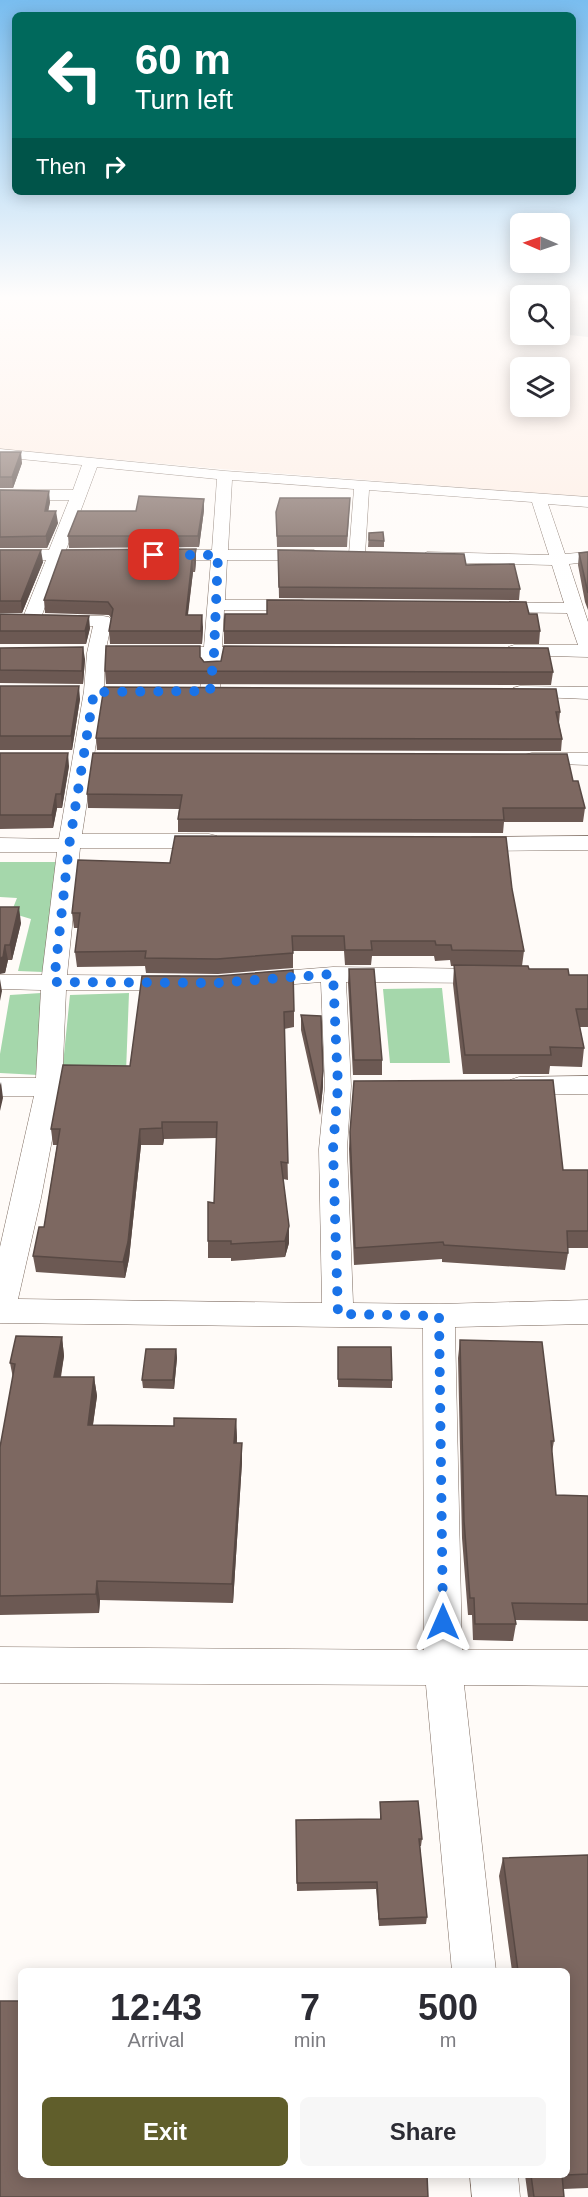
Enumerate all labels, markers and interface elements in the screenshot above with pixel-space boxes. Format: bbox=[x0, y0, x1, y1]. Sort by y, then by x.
icon: left bbox=[36, 36, 114, 114]
text: 60 m bbox=[135, 36, 231, 83]
text: Turn left bbox=[135, 85, 233, 115]
icon: right bbox=[98, 150, 131, 183]
text: Then bbox=[36, 154, 86, 179]
north arrow bbox=[510, 213, 570, 273]
map controls bbox=[510, 213, 570, 417]
button: search bbox=[510, 285, 570, 345]
button: layers bbox=[510, 357, 570, 417]
pin bbox=[128, 529, 179, 580]
icon: arrive bbox=[137, 538, 170, 571]
position arrow bbox=[411, 1590, 475, 1654]
text: 12:43 bbox=[110, 1987, 202, 2028]
text: 7 bbox=[300, 1987, 320, 2028]
text: 500 bbox=[418, 1987, 478, 2028]
text: Arrival bbox=[128, 2029, 184, 2051]
text: min bbox=[294, 2029, 326, 2051]
text: m bbox=[440, 2029, 456, 2051]
button: Exit bbox=[42, 2097, 288, 2166]
button: Share bbox=[300, 2097, 546, 2166]

